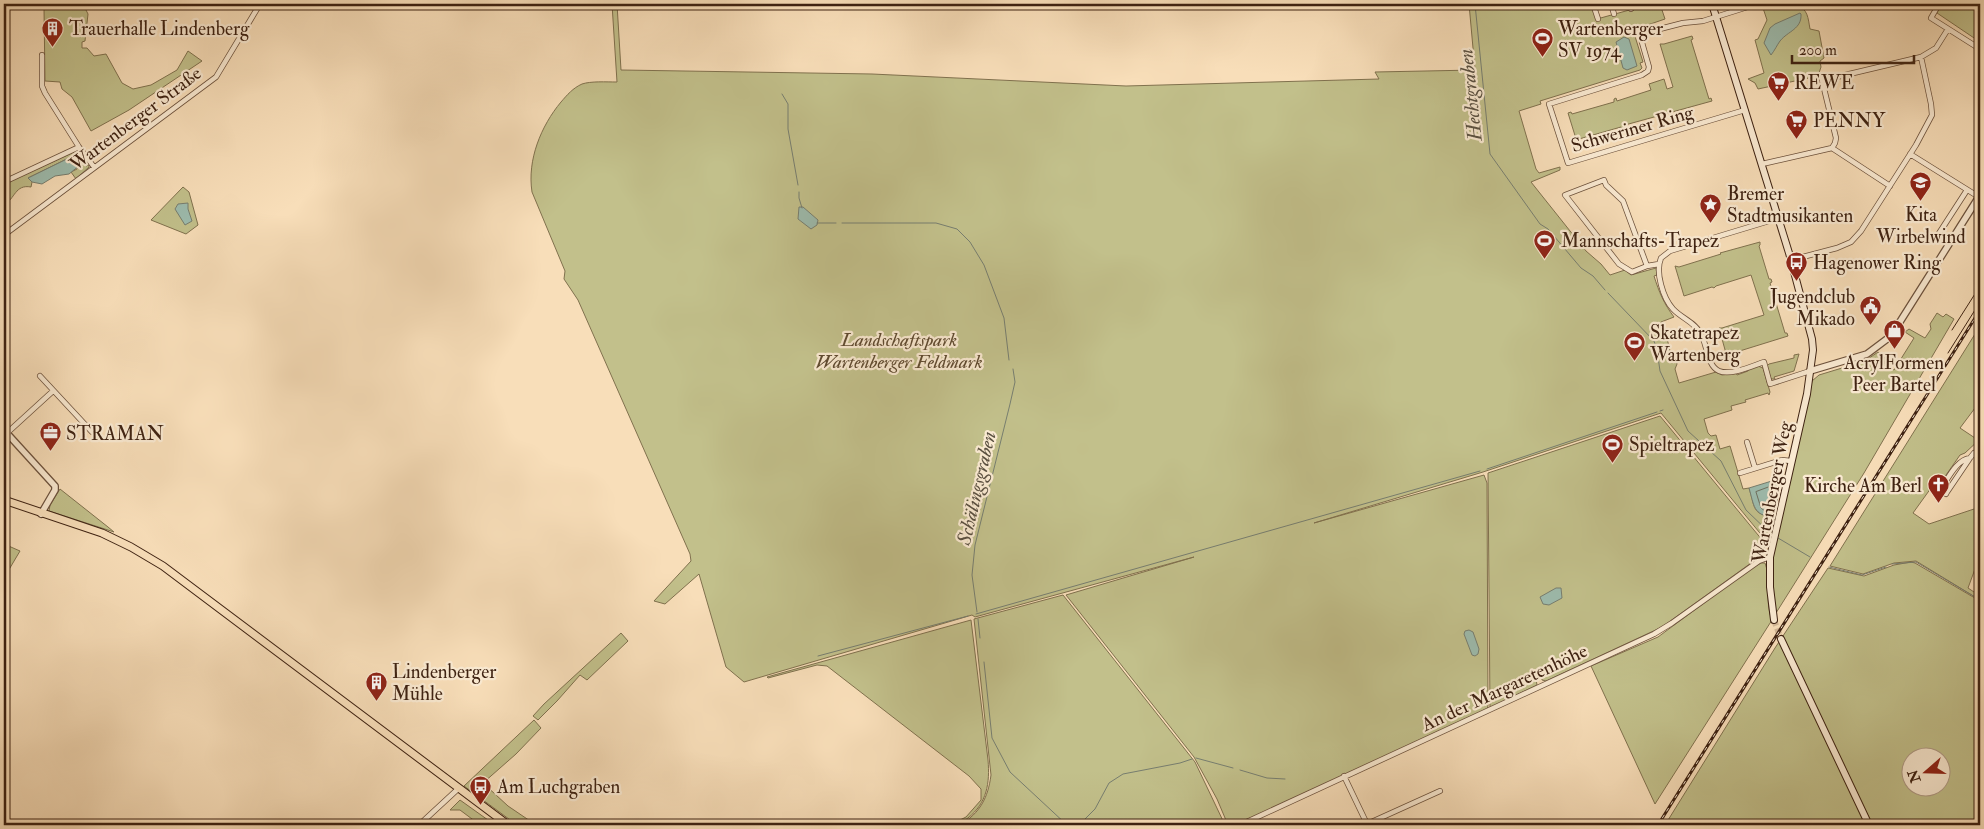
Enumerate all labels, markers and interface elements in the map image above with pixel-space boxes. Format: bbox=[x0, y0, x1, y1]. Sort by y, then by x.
building icon: Trauerhalle Lindenberg bbox=[41, 16, 65, 47]
place label: Trauerhalle Lindenberg bbox=[69, 17, 250, 41]
place label: Wartenberger SV 1974 bbox=[1557, 17, 1663, 63]
sports icon: Wartenberger SV 1974 bbox=[1530, 27, 1554, 58]
scale bar bbox=[1792, 32, 1914, 64]
text: 200 m bbox=[1799, 41, 1837, 60]
water label: Hechtgraben bbox=[1453, 48, 1488, 143]
street label: Wartenberger Straße bbox=[64, 61, 206, 177]
supermarket icon: REWE bbox=[1766, 70, 1790, 101]
place label: REWE bbox=[1794, 71, 1855, 95]
street label: Schweriner Ring bbox=[1568, 100, 1697, 158]
supermarket icon: PENNY bbox=[1785, 108, 1809, 139]
place label: PENNY bbox=[1813, 109, 1886, 133]
school or university icon: Kita Wirbelwind bbox=[1909, 171, 1933, 202]
place label: Bremer Stadtmusikanten bbox=[1727, 182, 1853, 228]
place icon: Bremer Stadtmusikanten bbox=[1699, 192, 1723, 223]
place label: Kita Wirbelwind bbox=[1875, 203, 1966, 249]
sports icon: Mannschafts-Trapez bbox=[1533, 228, 1557, 259]
place label: Mannschafts-Trapez bbox=[1561, 229, 1719, 254]
bus stop icon: Hagenower Ring bbox=[1785, 250, 1809, 281]
place label: Hagenower Ring bbox=[1813, 251, 1942, 275]
place label: Jugendclub Mikado bbox=[1769, 285, 1855, 331]
public building icon: Jugendclub Mikado bbox=[1859, 295, 1883, 326]
shop icon: AcrylFormen Peer Bartel bbox=[1882, 319, 1906, 350]
place label: Skatetrapez Wartenberg bbox=[1649, 321, 1741, 367]
park label: Landschaftspark Wartenberger Feldmark bbox=[815, 328, 983, 374]
sports icon: Skatetrapez Wartenberg bbox=[1622, 331, 1646, 362]
place label: AcrylFormen Peer Bartel bbox=[1843, 351, 1944, 397]
street label: Wartenberger Weg bbox=[1746, 419, 1798, 566]
office icon: STRAMAN bbox=[38, 421, 62, 452]
place label: STRAMAN bbox=[66, 422, 164, 446]
water label: Schälingsgraben bbox=[951, 429, 1002, 548]
sports icon: Spieltrapez bbox=[1601, 432, 1625, 463]
place label: Spieltrapez bbox=[1629, 433, 1715, 458]
church icon: Kirche Am Berl bbox=[1926, 473, 1950, 504]
place label: Kirche Am Berl bbox=[1804, 474, 1922, 498]
street label: An der Margaretenhöhe bbox=[1417, 639, 1591, 737]
place label: Lindenberger Mühle bbox=[392, 660, 496, 706]
building icon: Lindenberger Mühle bbox=[364, 670, 388, 701]
north arrow bbox=[1902, 746, 1952, 796]
text: N bbox=[1904, 767, 1925, 786]
bus stop icon: Am Luchgraben bbox=[469, 774, 493, 805]
place label: Am Luchgraben bbox=[496, 775, 621, 799]

